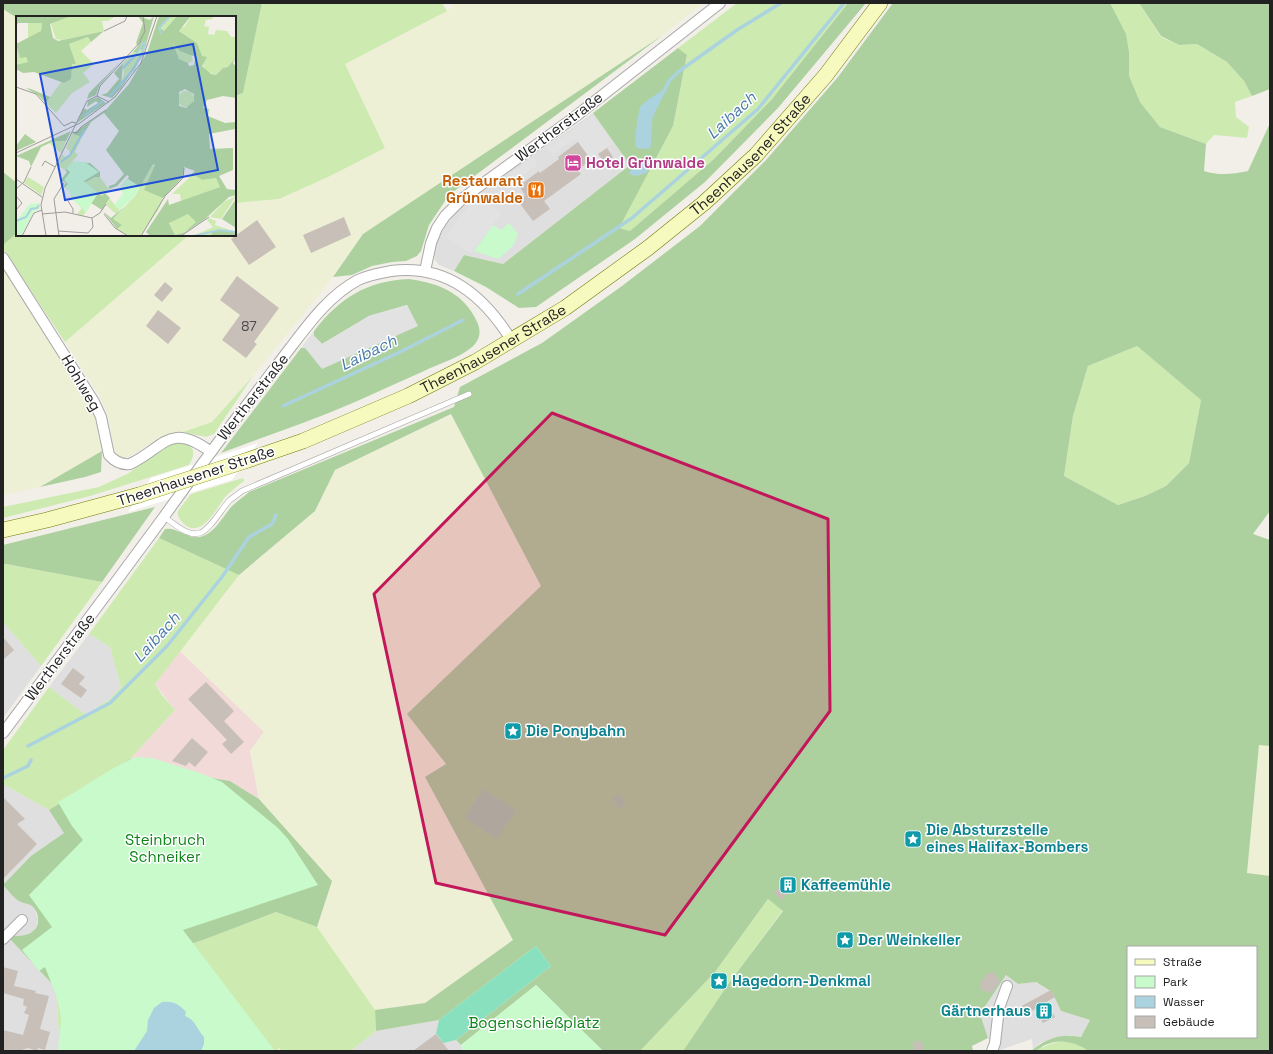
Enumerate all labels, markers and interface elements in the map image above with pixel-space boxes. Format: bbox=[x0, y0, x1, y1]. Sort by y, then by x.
inset map bbox=[16, 16, 236, 236]
water label: Laibach bbox=[702, 86, 761, 144]
street label: Wertherstraße bbox=[511, 87, 606, 166]
street label: Theenhausener Straße bbox=[686, 89, 815, 220]
hotel icon: Hotel Grünwalde bbox=[563, 153, 583, 173]
place label: Hotel Grünwalde bbox=[586, 153, 705, 172]
place label: Restaurant Grünwalde bbox=[442, 171, 523, 207]
restaurant icon: Restaurant Grünwalde bbox=[526, 180, 546, 200]
street label: Theenhausener Straße bbox=[417, 300, 569, 397]
house number: 87 bbox=[241, 318, 257, 335]
water label: Laibach bbox=[336, 329, 401, 375]
street label: Wertherstraße bbox=[213, 349, 292, 444]
street label: Hohlweg bbox=[57, 351, 106, 414]
street label: Theenhausener Straße bbox=[115, 441, 277, 510]
water label: Laibach bbox=[128, 607, 185, 667]
street label: Wertherstraße bbox=[20, 609, 99, 704]
place icon: Die Ponybahn bbox=[503, 721, 523, 741]
place label: Die Ponybahn bbox=[526, 721, 626, 740]
place label: Die Absturzstelle eines Halifax-Bombers bbox=[926, 820, 1089, 856]
place icon: Die Absturzstelle eines Halifax-Bombers bbox=[903, 829, 923, 849]
park label: Steinbruch Schneiker bbox=[125, 830, 205, 866]
building icon: Kaffeemühle bbox=[778, 875, 798, 895]
place label: Kaffeemühle bbox=[801, 875, 891, 894]
place icon: Der Weinkeller bbox=[835, 930, 855, 950]
place label: Der Weinkeller bbox=[858, 930, 961, 949]
legend bbox=[1127, 946, 1257, 1038]
text: Straße bbox=[1163, 954, 1202, 970]
place icon: Hagedorn-Denkmal bbox=[709, 971, 729, 991]
place label: Hagedorn-Denkmal bbox=[732, 971, 871, 990]
text: Park bbox=[1163, 974, 1188, 990]
text: Wasser bbox=[1163, 994, 1205, 1010]
place label: Gärtnerhaus bbox=[941, 1001, 1031, 1020]
building icon: Gärtnerhaus bbox=[1034, 1001, 1054, 1021]
park label: Bogenschießplatz bbox=[468, 1013, 600, 1032]
text: Gebäude bbox=[1163, 1014, 1215, 1030]

